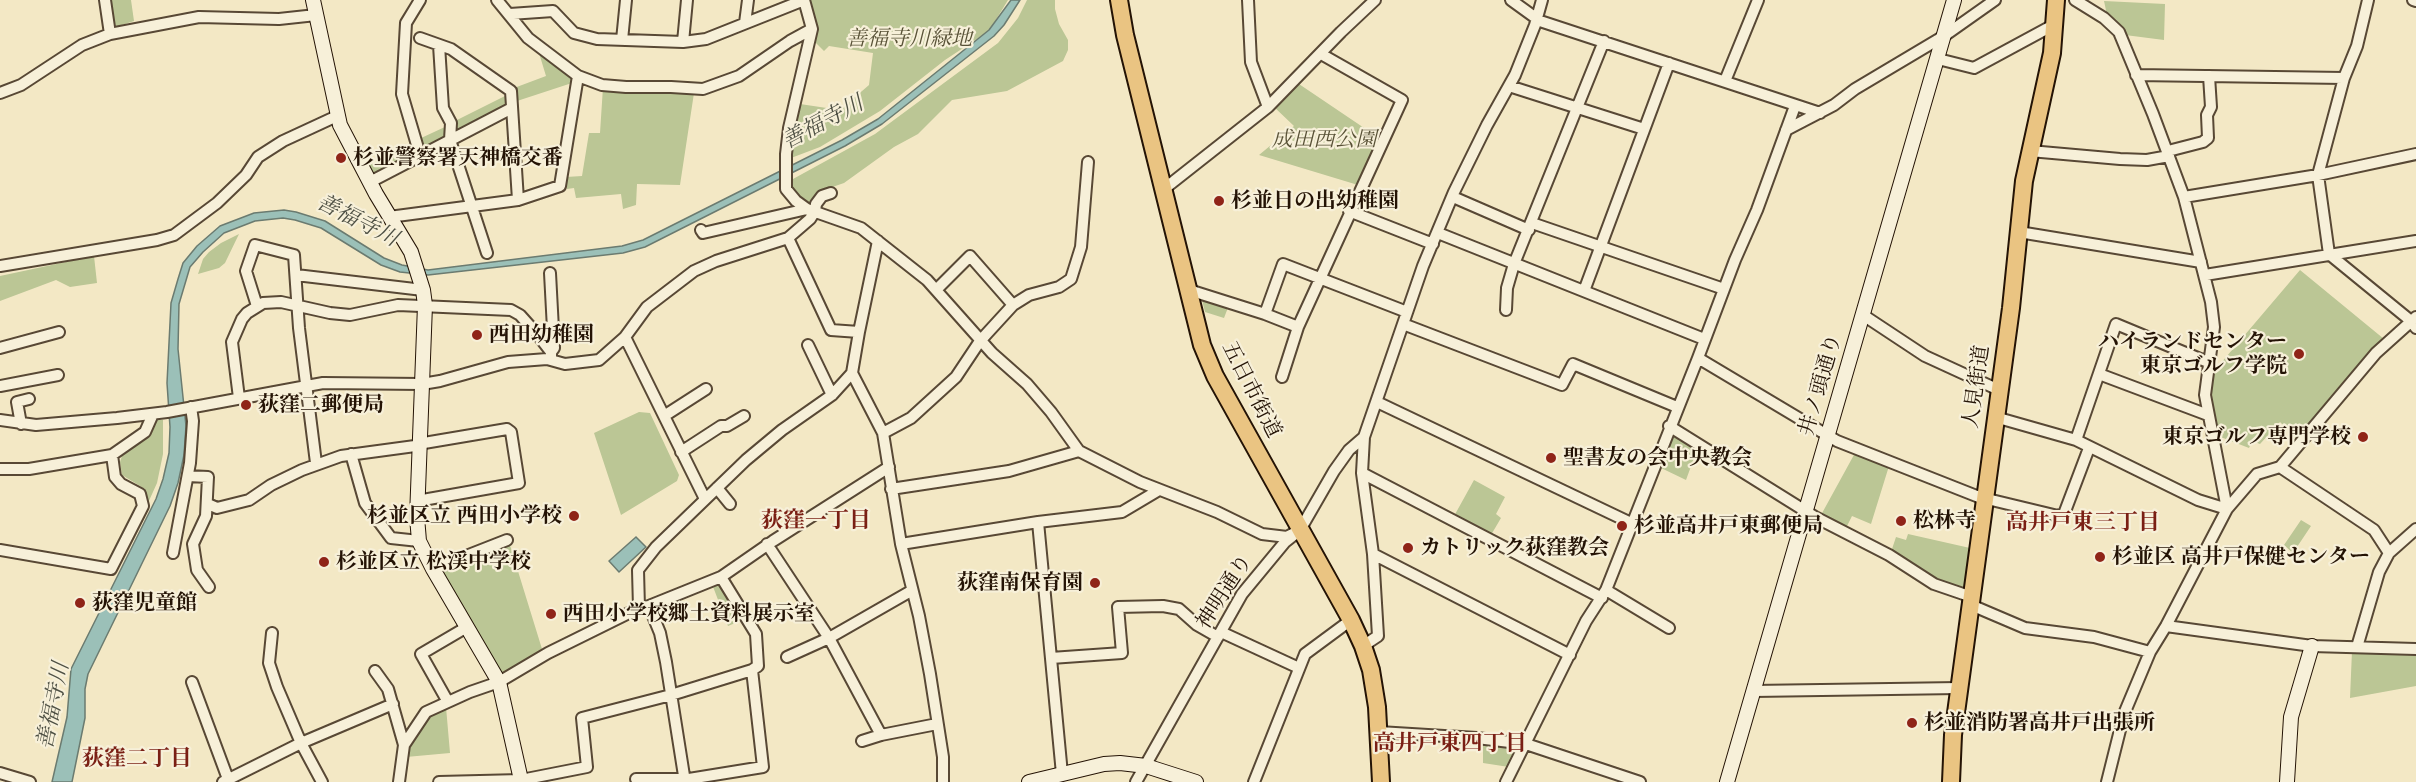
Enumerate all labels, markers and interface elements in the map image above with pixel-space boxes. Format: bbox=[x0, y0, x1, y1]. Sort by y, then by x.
park label: 善福寺川緑地 bbox=[846, 26, 972, 52]
water label: 善福寺川 bbox=[778, 91, 868, 155]
park label: 成田西公園 bbox=[1272, 127, 1376, 153]
place label: 杉並警察署天神橋交番 bbox=[353, 145, 563, 171]
marker: 杉並警察署天神橋交番 bbox=[334, 151, 348, 165]
place label: 杉並日の出幼稚園 bbox=[1231, 188, 1399, 214]
water label: 善福寺川 bbox=[312, 189, 402, 253]
marker: 杉並日の出幼稚園 bbox=[1212, 194, 1226, 208]
place label: 西田幼稚園 bbox=[489, 322, 594, 348]
marker: 西田幼稚園 bbox=[470, 328, 484, 342]
place label: ハイランドセンター 東京ゴルフ学院 bbox=[2098, 329, 2287, 379]
street label: 井ノ頭通り bbox=[1794, 331, 1848, 439]
street label: 五日市街道 bbox=[1216, 338, 1286, 442]
street label: 人見街道 bbox=[1959, 344, 1995, 430]
marker: ハイランドセンター 東京ゴルフ学院 bbox=[2292, 347, 2306, 361]
place label: 荻窪二郵便局 bbox=[258, 392, 384, 418]
marker: 荻窪二郵便局 bbox=[239, 398, 253, 412]
place label: 東京ゴルフ専門学校 bbox=[2162, 424, 2351, 450]
marker: 東京ゴルフ専門学校 bbox=[2356, 430, 2370, 444]
place label: 聖書友の会中央教会 bbox=[1563, 445, 1752, 471]
marker: 聖書友の会中央教会 bbox=[1544, 451, 1558, 465]
place label: 杉並区立 西田小学校 bbox=[367, 503, 562, 529]
district label: 荻窪一丁目 bbox=[761, 508, 871, 534]
place label: 松林寺 bbox=[1913, 508, 1976, 534]
marker: 杉並区立 西田小学校 bbox=[567, 509, 581, 523]
district label: 高井戸東三丁目 bbox=[2006, 510, 2160, 536]
place label: 杉並高井戸東郵便局 bbox=[1634, 513, 1823, 539]
marker: 松林寺 bbox=[1894, 514, 1908, 528]
marker: 杉並高井戸東郵便局 bbox=[1615, 519, 1629, 533]
place label: カトリック荻窪教会 bbox=[1420, 535, 1609, 561]
marker: カトリック荻窪教会 bbox=[1401, 541, 1415, 555]
place label: 杉並区 高井戸保健センター bbox=[2112, 544, 2370, 570]
place label: 杉並区立 松渓中学校 bbox=[336, 549, 531, 575]
street label: 神明通り bbox=[1192, 550, 1258, 634]
marker: 杉並区 高井戸保健センター bbox=[2093, 550, 2107, 564]
marker: 杉並区立 松渓中学校 bbox=[317, 555, 331, 569]
place label: 荻窪南保育園 bbox=[957, 570, 1083, 596]
marker: 荻窪南保育園 bbox=[1088, 576, 1102, 590]
place label: 荻窪児童館 bbox=[92, 590, 197, 616]
marker: 荻窪児童館 bbox=[73, 596, 87, 610]
place label: 西田小学校郷土資料展示室 bbox=[563, 601, 815, 627]
marker: 西田小学校郷土資料展示室 bbox=[544, 607, 558, 621]
water label: 善福寺川 bbox=[33, 660, 75, 752]
place label: 杉並消防署高井戸出張所 bbox=[1924, 710, 2155, 736]
marker: 杉並消防署高井戸出張所 bbox=[1905, 716, 1919, 730]
district label: 高井戸東四丁目 bbox=[1373, 731, 1527, 757]
district label: 荻窪二丁目 bbox=[82, 746, 192, 772]

